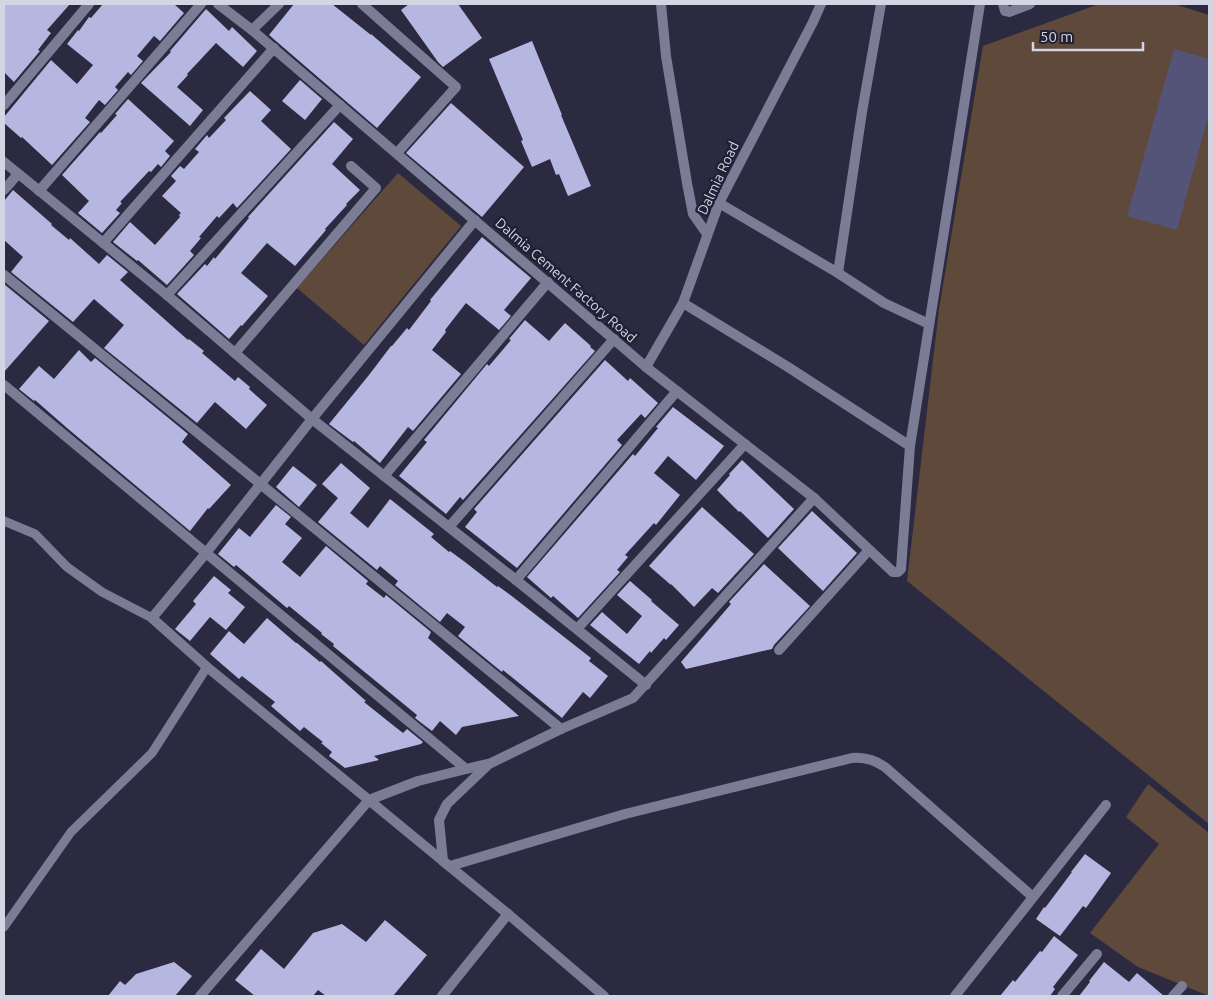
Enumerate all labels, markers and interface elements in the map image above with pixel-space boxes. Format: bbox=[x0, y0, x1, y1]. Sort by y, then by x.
scale bar bbox=[1033, 20, 1143, 52]
text: 50 m bbox=[1040, 28, 1073, 45]
street label: Dalmia Road bbox=[694, 139, 742, 217]
street label: Dalmia Cement Factory Road bbox=[492, 214, 640, 346]

